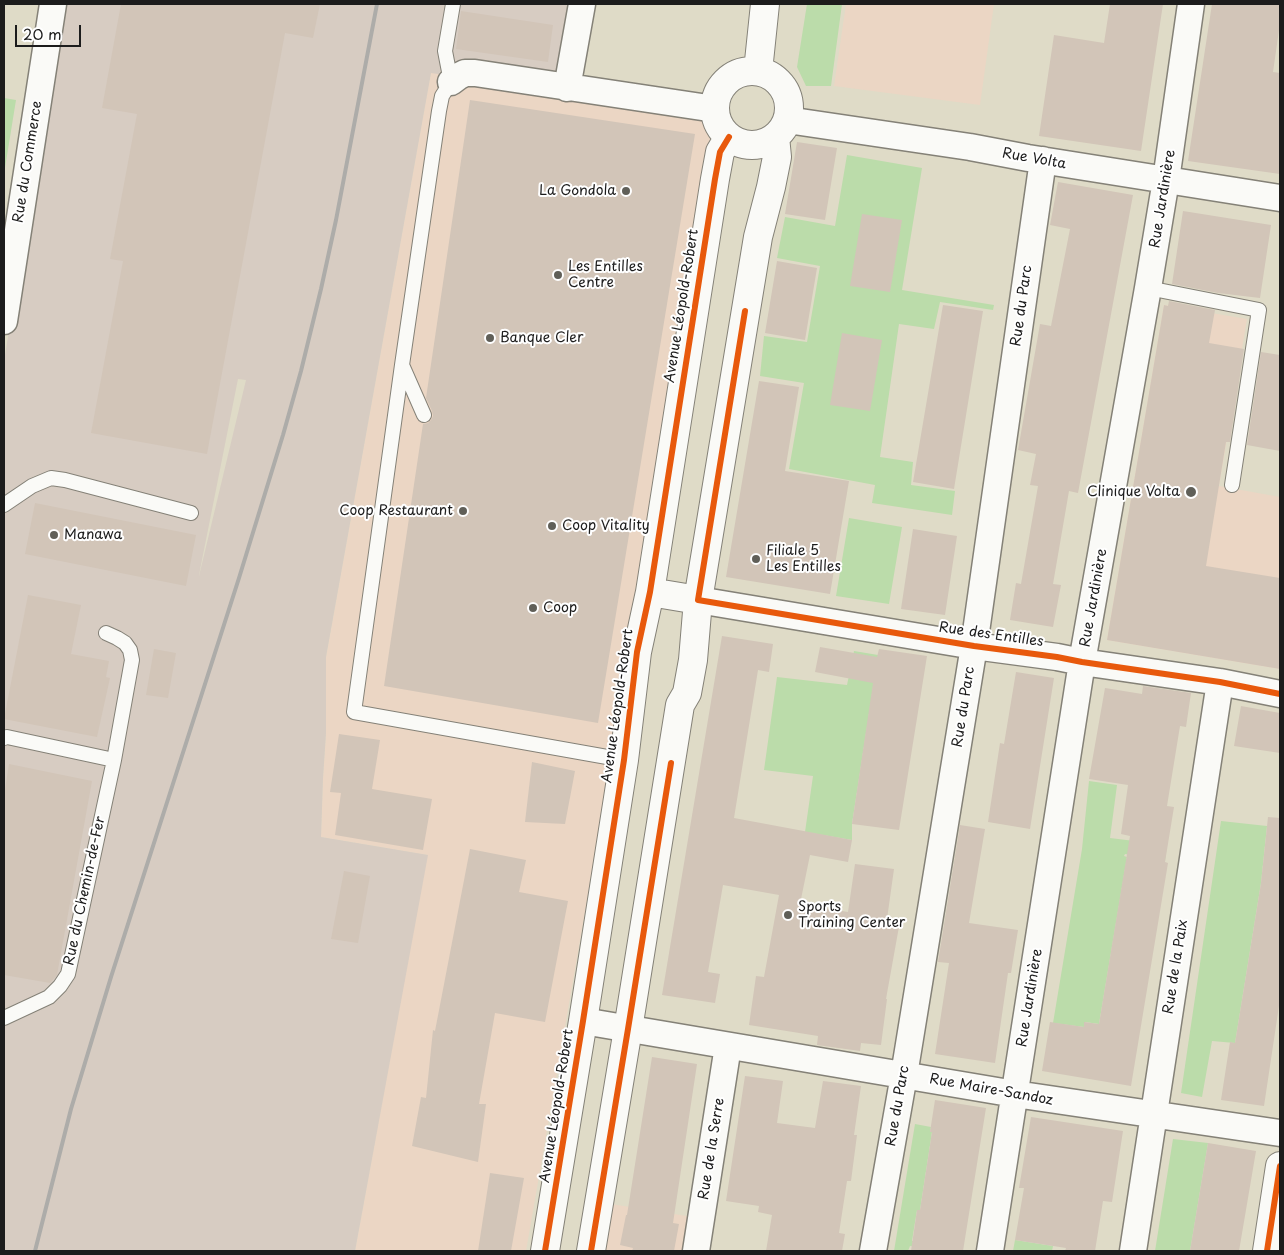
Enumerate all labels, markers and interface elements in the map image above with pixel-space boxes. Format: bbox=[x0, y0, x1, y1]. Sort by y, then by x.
scale bar bbox=[18, 15, 84, 47]
text: 20 m bbox=[23, 22, 62, 45]
street label: Rue du Commerce bbox=[10, 100, 46, 224]
street label: Rue Volta bbox=[1001, 145, 1067, 173]
street label: Rue Jardinière bbox=[1147, 148, 1179, 250]
place label: La Gondola bbox=[539, 183, 616, 199]
marker: La Gondola bbox=[620, 185, 632, 197]
street label: Avenue Léopold-Robert bbox=[662, 228, 702, 384]
place label: Les Entilles Centre bbox=[568, 259, 643, 292]
street label: Rue du Parc bbox=[1008, 264, 1036, 348]
marker: Les Entilles Centre bbox=[552, 269, 564, 281]
place label: Banque Cler bbox=[500, 330, 584, 346]
marker: Banque Cler bbox=[484, 332, 496, 344]
place label: Clinique Volta bbox=[1087, 484, 1180, 500]
marker: Clinique Volta bbox=[1184, 485, 1198, 499]
place label: Coop Restaurant bbox=[339, 503, 453, 519]
marker: Coop Restaurant bbox=[457, 505, 469, 517]
place label: Coop Vitality bbox=[562, 518, 650, 534]
marker: Coop Vitality bbox=[546, 520, 558, 532]
place label: Manawa bbox=[64, 527, 122, 543]
marker: Manawa bbox=[48, 529, 60, 541]
place label: Filiale 5 Les Entilles bbox=[766, 543, 841, 576]
street label: Rue Jardinière bbox=[1077, 547, 1111, 649]
marker: Filiale 5 Les Entilles bbox=[750, 553, 762, 565]
place label: Coop bbox=[543, 600, 577, 616]
marker: Coop bbox=[527, 602, 539, 614]
street label: Rue des Entilles bbox=[938, 619, 1044, 651]
street label: Avenue Léopold-Robert bbox=[599, 628, 637, 784]
street label: Rue du Parc bbox=[949, 665, 979, 749]
street label: Rue du Chemin-de-Fer bbox=[61, 815, 109, 967]
place label: Sports Training Center bbox=[798, 899, 905, 932]
marker: Sports Training Center bbox=[782, 909, 794, 921]
street label: Rue de la Paix bbox=[1160, 919, 1192, 1015]
street label: Rue Jardinière bbox=[1014, 947, 1046, 1049]
street label: Avenue Léopold-Robert bbox=[537, 1028, 577, 1184]
street label: Rue du Parc bbox=[883, 1064, 913, 1148]
street label: Rue Maire-Sandoz bbox=[928, 1071, 1054, 1109]
street label: Rue de la Serre bbox=[696, 1097, 728, 1201]

